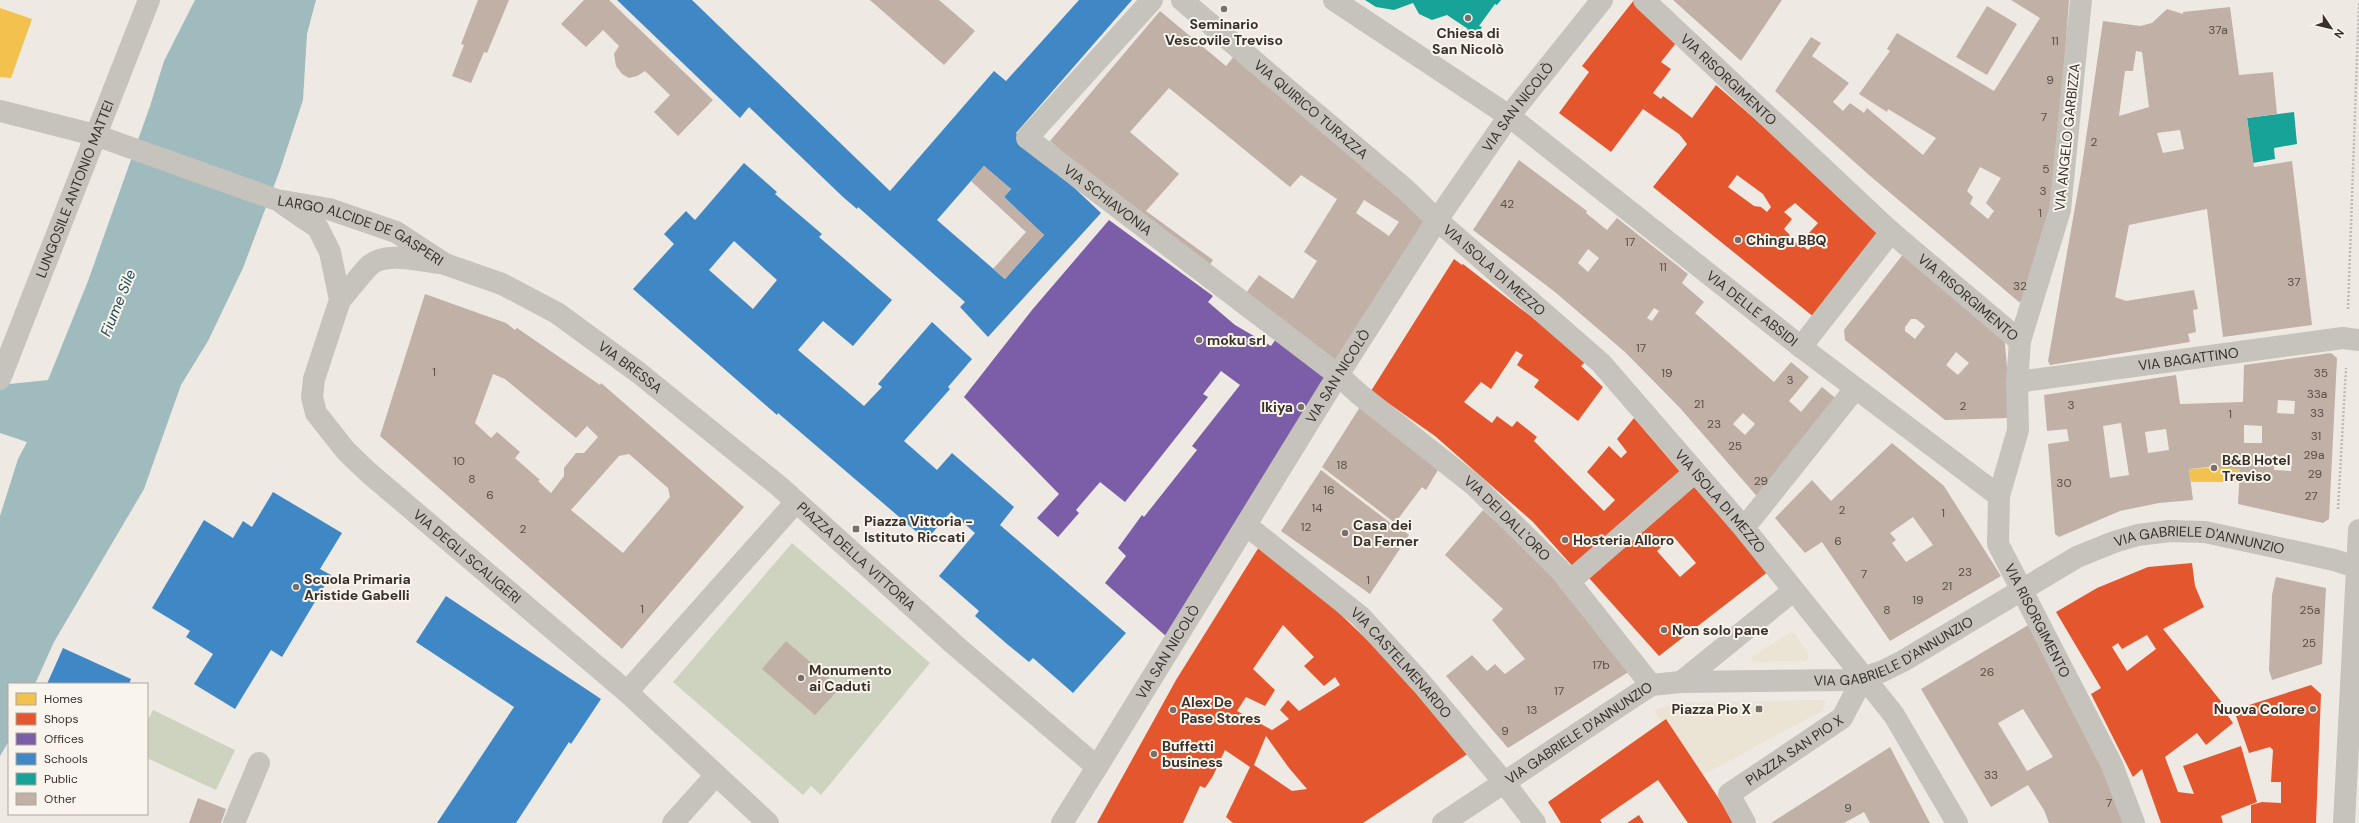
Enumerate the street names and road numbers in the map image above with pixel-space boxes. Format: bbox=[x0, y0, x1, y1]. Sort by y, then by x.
street label: VIA RISORGIMENTO bbox=[1676, 30, 1781, 129]
street label: VIA QUIRICO TURAZZA bbox=[1250, 56, 1372, 163]
street label: VIA SAN NICOLÒ bbox=[1478, 59, 1558, 155]
street label: VIA ANGELO GARBIZZA bbox=[2050, 62, 2084, 212]
street label: LUNGOSILE ANTONIO MATTEI bbox=[32, 98, 118, 281]
street label: VIA SCHIAVONIA bbox=[1060, 160, 1156, 239]
street label: LARGO ALCIDE DE GASPERI bbox=[276, 191, 447, 270]
street label: VIA ISOLA DI MEZZO bbox=[1439, 220, 1550, 320]
street label: VIA RISORGIMENTO bbox=[1914, 250, 2022, 345]
street label: VIA DELLE ABSIDI bbox=[1703, 267, 1802, 350]
street label: VIA SAN NICOLÒ bbox=[1302, 326, 1374, 427]
street label: VIA BRESSA bbox=[595, 337, 666, 397]
street label: VIA BAGATTINO bbox=[2137, 343, 2240, 375]
street label: VIA ISOLA DI MEZZO bbox=[1671, 446, 1770, 557]
street label: VIA DEI DALL'ORO bbox=[1460, 471, 1555, 565]
street label: PIAZZA DELLA VITTORIA bbox=[793, 498, 920, 614]
street label: VIA DEGLI SCALIGERI bbox=[409, 505, 525, 607]
street label: VIA GABRIELE D'ANNUNZIO bbox=[2112, 522, 2286, 558]
street label: VIA RISORGIMENTO bbox=[2001, 560, 2074, 681]
street label: VIA SAN NICOLÒ bbox=[1132, 601, 1204, 703]
street label: VIA CASTELMENARDO bbox=[1347, 603, 1456, 722]
street label: VIA GABRIELE D'ANNUNZIO bbox=[1814, 612, 1976, 689]
street label: VIA GABRIELE D'ANNUNZIO bbox=[1502, 678, 1656, 788]
street label: PIAZZA SAN PIO X bbox=[1742, 711, 1847, 789]

